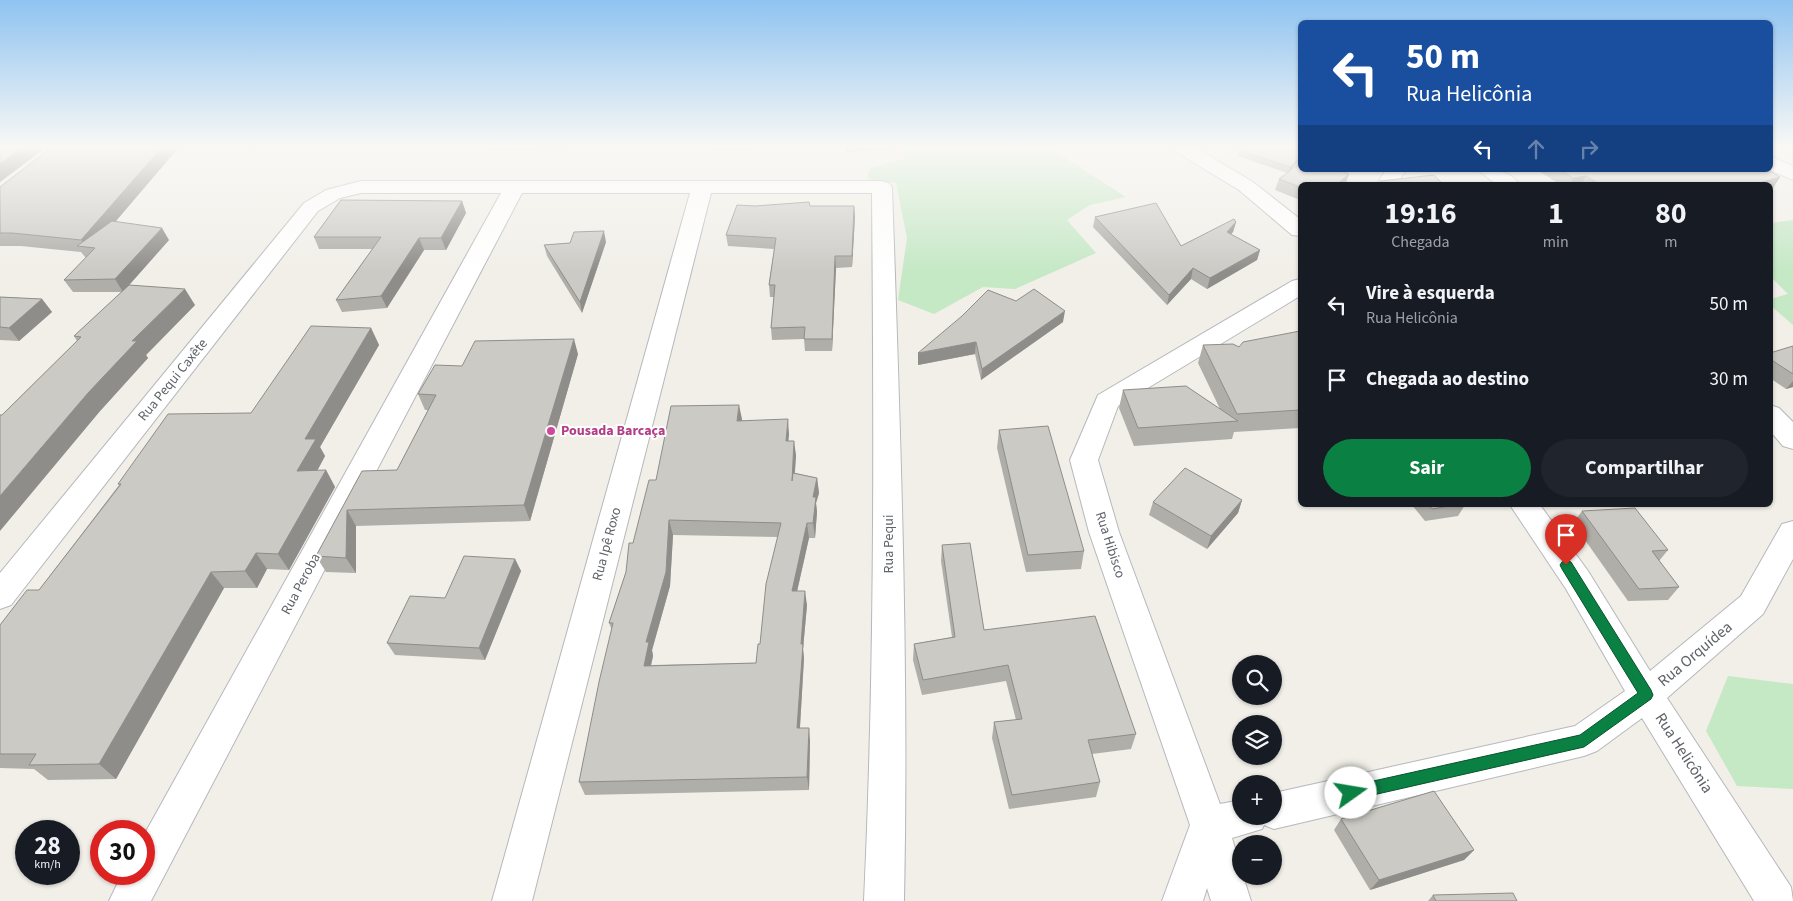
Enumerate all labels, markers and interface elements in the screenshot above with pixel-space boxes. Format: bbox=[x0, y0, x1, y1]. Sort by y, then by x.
text: 50 m bbox=[1406, 32, 1480, 82]
icon: left bbox=[1323, 40, 1388, 105]
text: Rua Helicônia bbox=[1406, 78, 1532, 110]
icon: left bbox=[1469, 135, 1497, 163]
icon: ahead bbox=[1522, 135, 1550, 163]
icon: right bbox=[1575, 135, 1603, 163]
text: 19:16 bbox=[1384, 192, 1457, 235]
text: 1 bbox=[1548, 192, 1564, 235]
text: 80 bbox=[1655, 192, 1687, 235]
text: Chegada bbox=[1391, 231, 1450, 253]
text: min bbox=[1543, 231, 1569, 253]
text: m bbox=[1664, 231, 1678, 253]
text: Vire à esquerda bbox=[1366, 280, 1495, 307]
icon: left bbox=[1323, 291, 1351, 319]
text: 50 m bbox=[1710, 291, 1748, 318]
text: Rua Helicônia bbox=[1366, 307, 1458, 329]
street label: Rua Pequi Caxête bbox=[133, 334, 213, 426]
icon: arrive bbox=[1323, 366, 1351, 394]
text: Chegada ao destino bbox=[1366, 366, 1529, 393]
text: 30 m bbox=[1710, 366, 1748, 393]
place label: Pousada Barcaça bbox=[561, 421, 665, 441]
marker: Pousada Barcaça bbox=[545, 425, 557, 437]
button: Sair bbox=[1323, 439, 1531, 497]
button: Compartilhar bbox=[1541, 439, 1748, 497]
street label: Rua Ipê Roxo bbox=[588, 505, 626, 583]
street label: Rua Hibisco bbox=[1090, 509, 1130, 581]
pin bbox=[1545, 514, 1587, 565]
street label: Rua Pequi bbox=[879, 515, 899, 573]
icon: arrive bbox=[1552, 521, 1580, 549]
street label: Rua Peroba bbox=[276, 550, 326, 618]
street label: Rua Orquídea bbox=[1653, 616, 1737, 692]
map controls bbox=[1232, 655, 1282, 885]
button: search bbox=[1232, 655, 1282, 705]
street label: Rua Helicônia bbox=[1650, 708, 1718, 798]
button: layers bbox=[1232, 715, 1282, 765]
position arrow bbox=[1324, 766, 1376, 818]
button: + bbox=[1232, 775, 1282, 825]
speed limit sign: 30 bbox=[90, 820, 155, 885]
text: 28 bbox=[34, 828, 61, 864]
button: − bbox=[1232, 835, 1282, 885]
text: km/h bbox=[34, 856, 61, 873]

